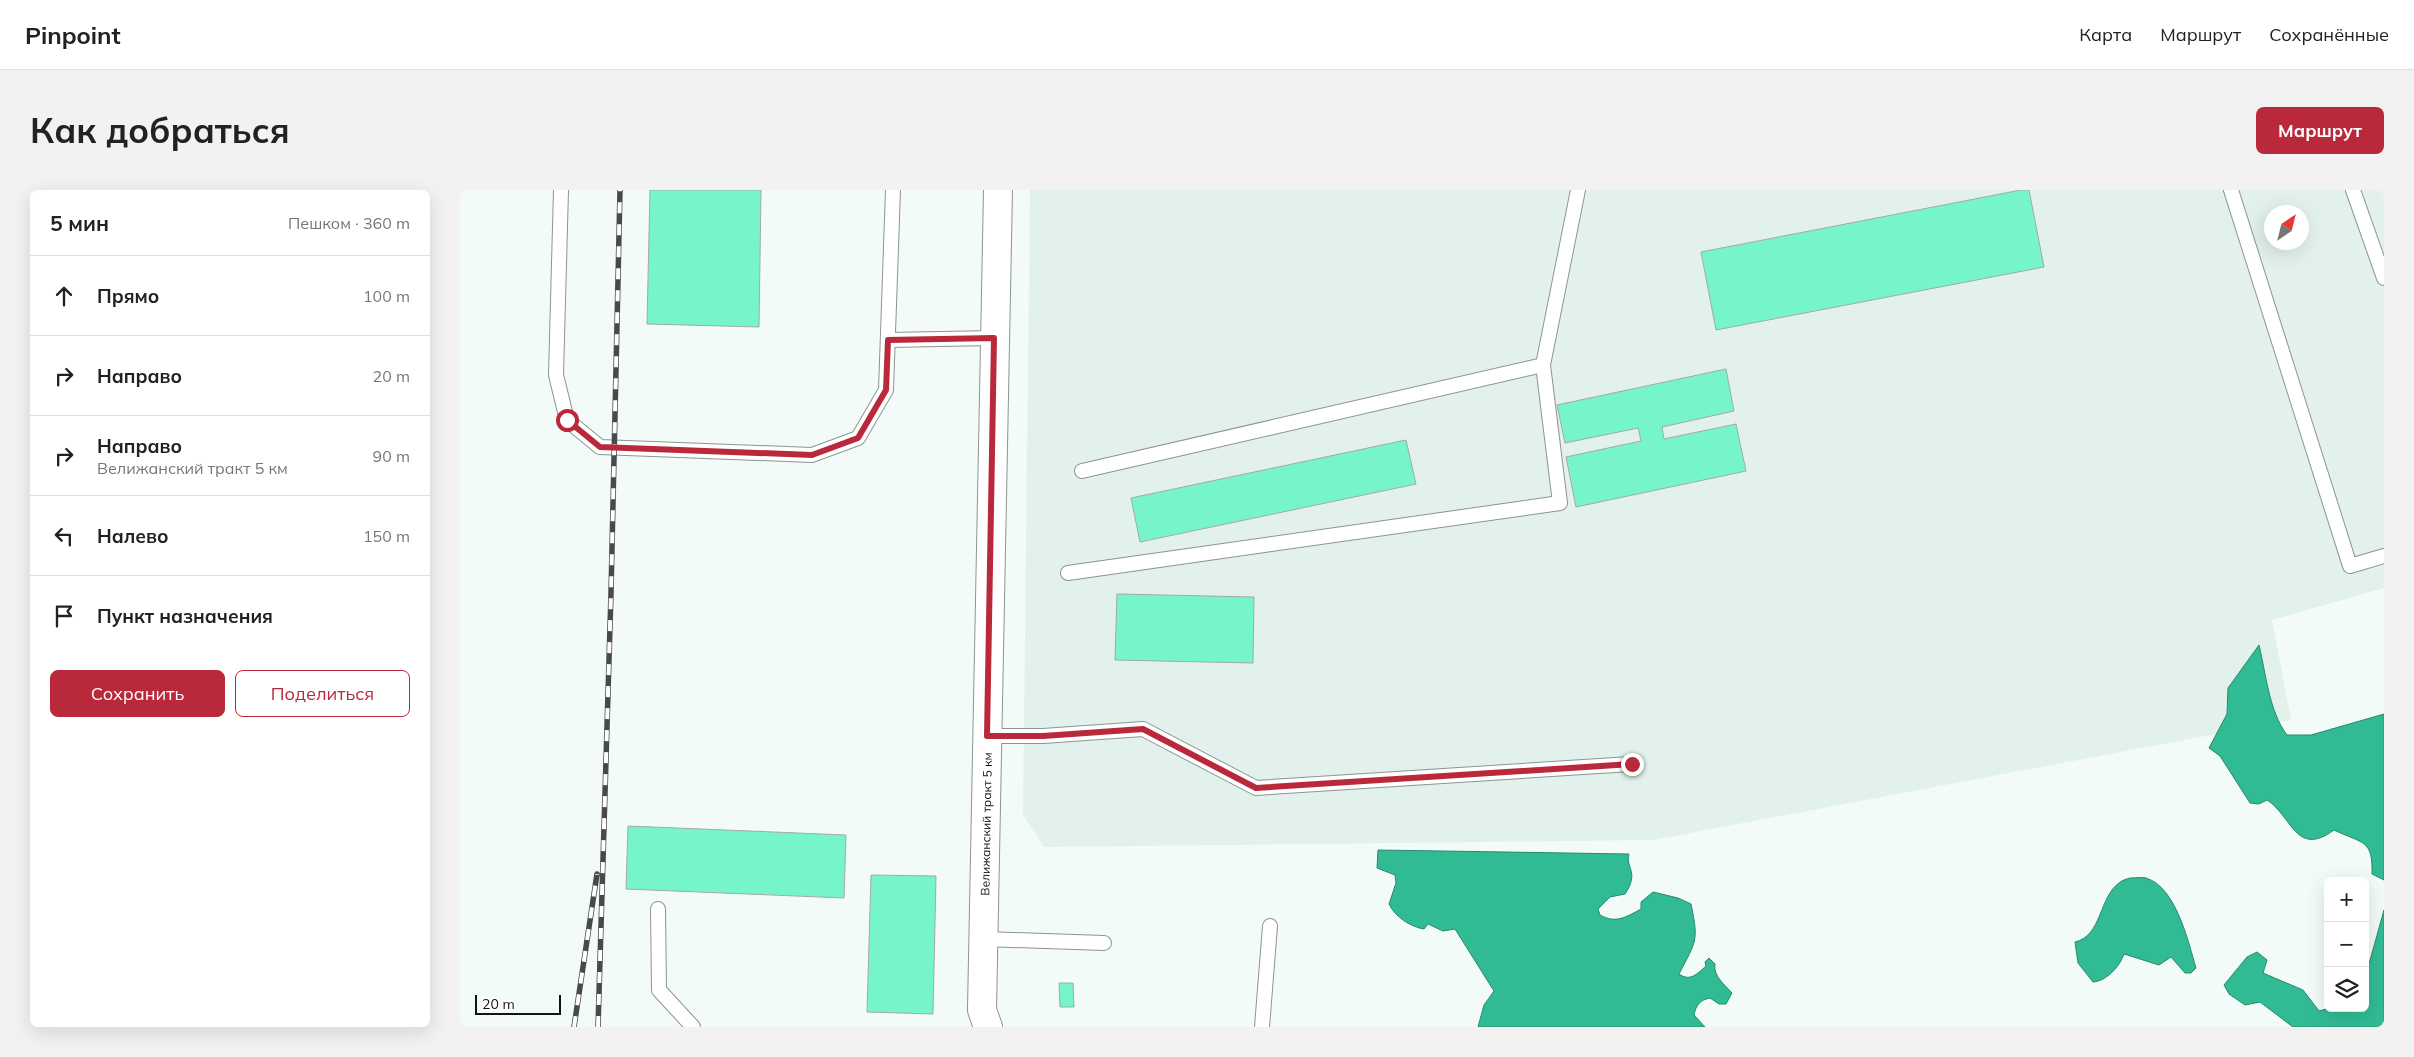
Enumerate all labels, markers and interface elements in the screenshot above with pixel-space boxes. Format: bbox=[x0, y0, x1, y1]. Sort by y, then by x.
text: Pinpoint bbox=[25, 20, 121, 50]
text: Карта bbox=[2079, 23, 2132, 46]
text: Маршрут bbox=[2160, 23, 2241, 46]
text: Сохранённые bbox=[2269, 23, 2389, 46]
button: Маршрут bbox=[2256, 107, 2384, 154]
text: Как добраться bbox=[30, 108, 290, 152]
north arrow bbox=[2264, 205, 2309, 250]
text: 5 мин bbox=[50, 210, 109, 236]
text: Пешком · 360 m bbox=[288, 213, 410, 233]
icon: ahead bbox=[50, 282, 78, 310]
text: Прямо bbox=[97, 284, 159, 308]
text: 100 m bbox=[363, 286, 410, 306]
icon: right bbox=[50, 362, 78, 390]
text: Направо bbox=[97, 364, 182, 388]
text: 20 m bbox=[373, 366, 410, 386]
route start bbox=[556, 409, 579, 432]
text: Направо bbox=[97, 434, 182, 458]
icon: right bbox=[50, 442, 78, 470]
text: 90 m bbox=[373, 446, 410, 466]
text: Велижанский тракт 5 км bbox=[97, 458, 288, 478]
icon: left bbox=[50, 522, 78, 550]
text: Налево bbox=[97, 524, 169, 548]
text: 150 m bbox=[363, 526, 410, 546]
icon: arrive bbox=[50, 602, 78, 630]
text: Пункт назначения bbox=[97, 604, 273, 628]
button: Сохранить bbox=[50, 670, 225, 717]
button: Поделиться bbox=[235, 670, 410, 717]
street label: Велижанский тракт 5 км bbox=[977, 752, 995, 896]
route end bbox=[1621, 753, 1644, 776]
map controls bbox=[2324, 877, 2369, 1012]
button: + bbox=[2324, 877, 2369, 922]
button: − bbox=[2324, 922, 2369, 967]
button: layers bbox=[2324, 967, 2369, 1012]
scale bar bbox=[475, 992, 561, 1015]
text: 20 m bbox=[482, 995, 515, 1013]

